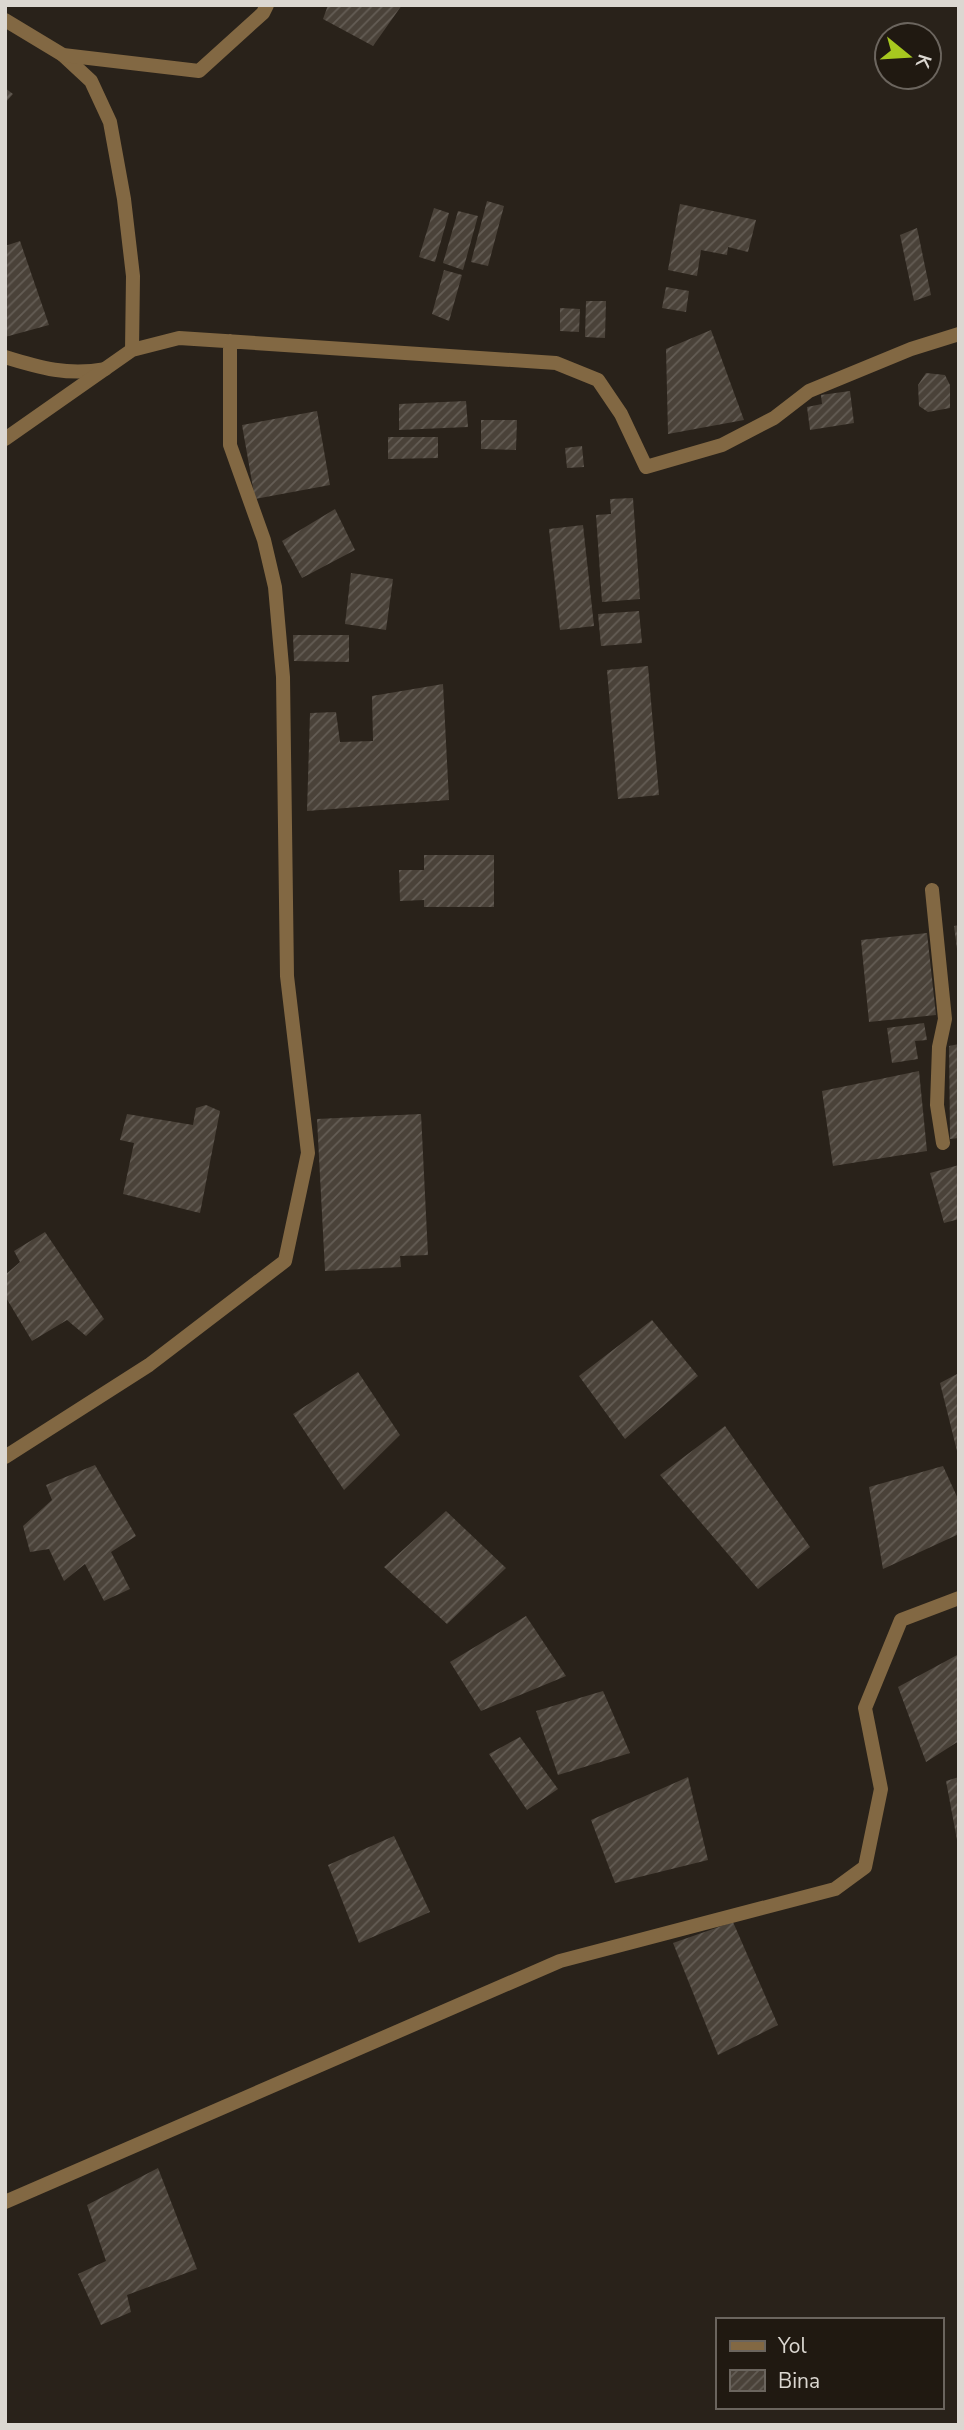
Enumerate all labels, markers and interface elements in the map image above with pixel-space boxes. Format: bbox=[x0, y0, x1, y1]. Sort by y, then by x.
north arrow bbox=[873, 21, 943, 91]
text: K bbox=[908, 51, 938, 72]
legend bbox=[716, 2318, 943, 2409]
text: Yol bbox=[777, 2332, 808, 2360]
text: Bina bbox=[778, 2367, 820, 2395]

